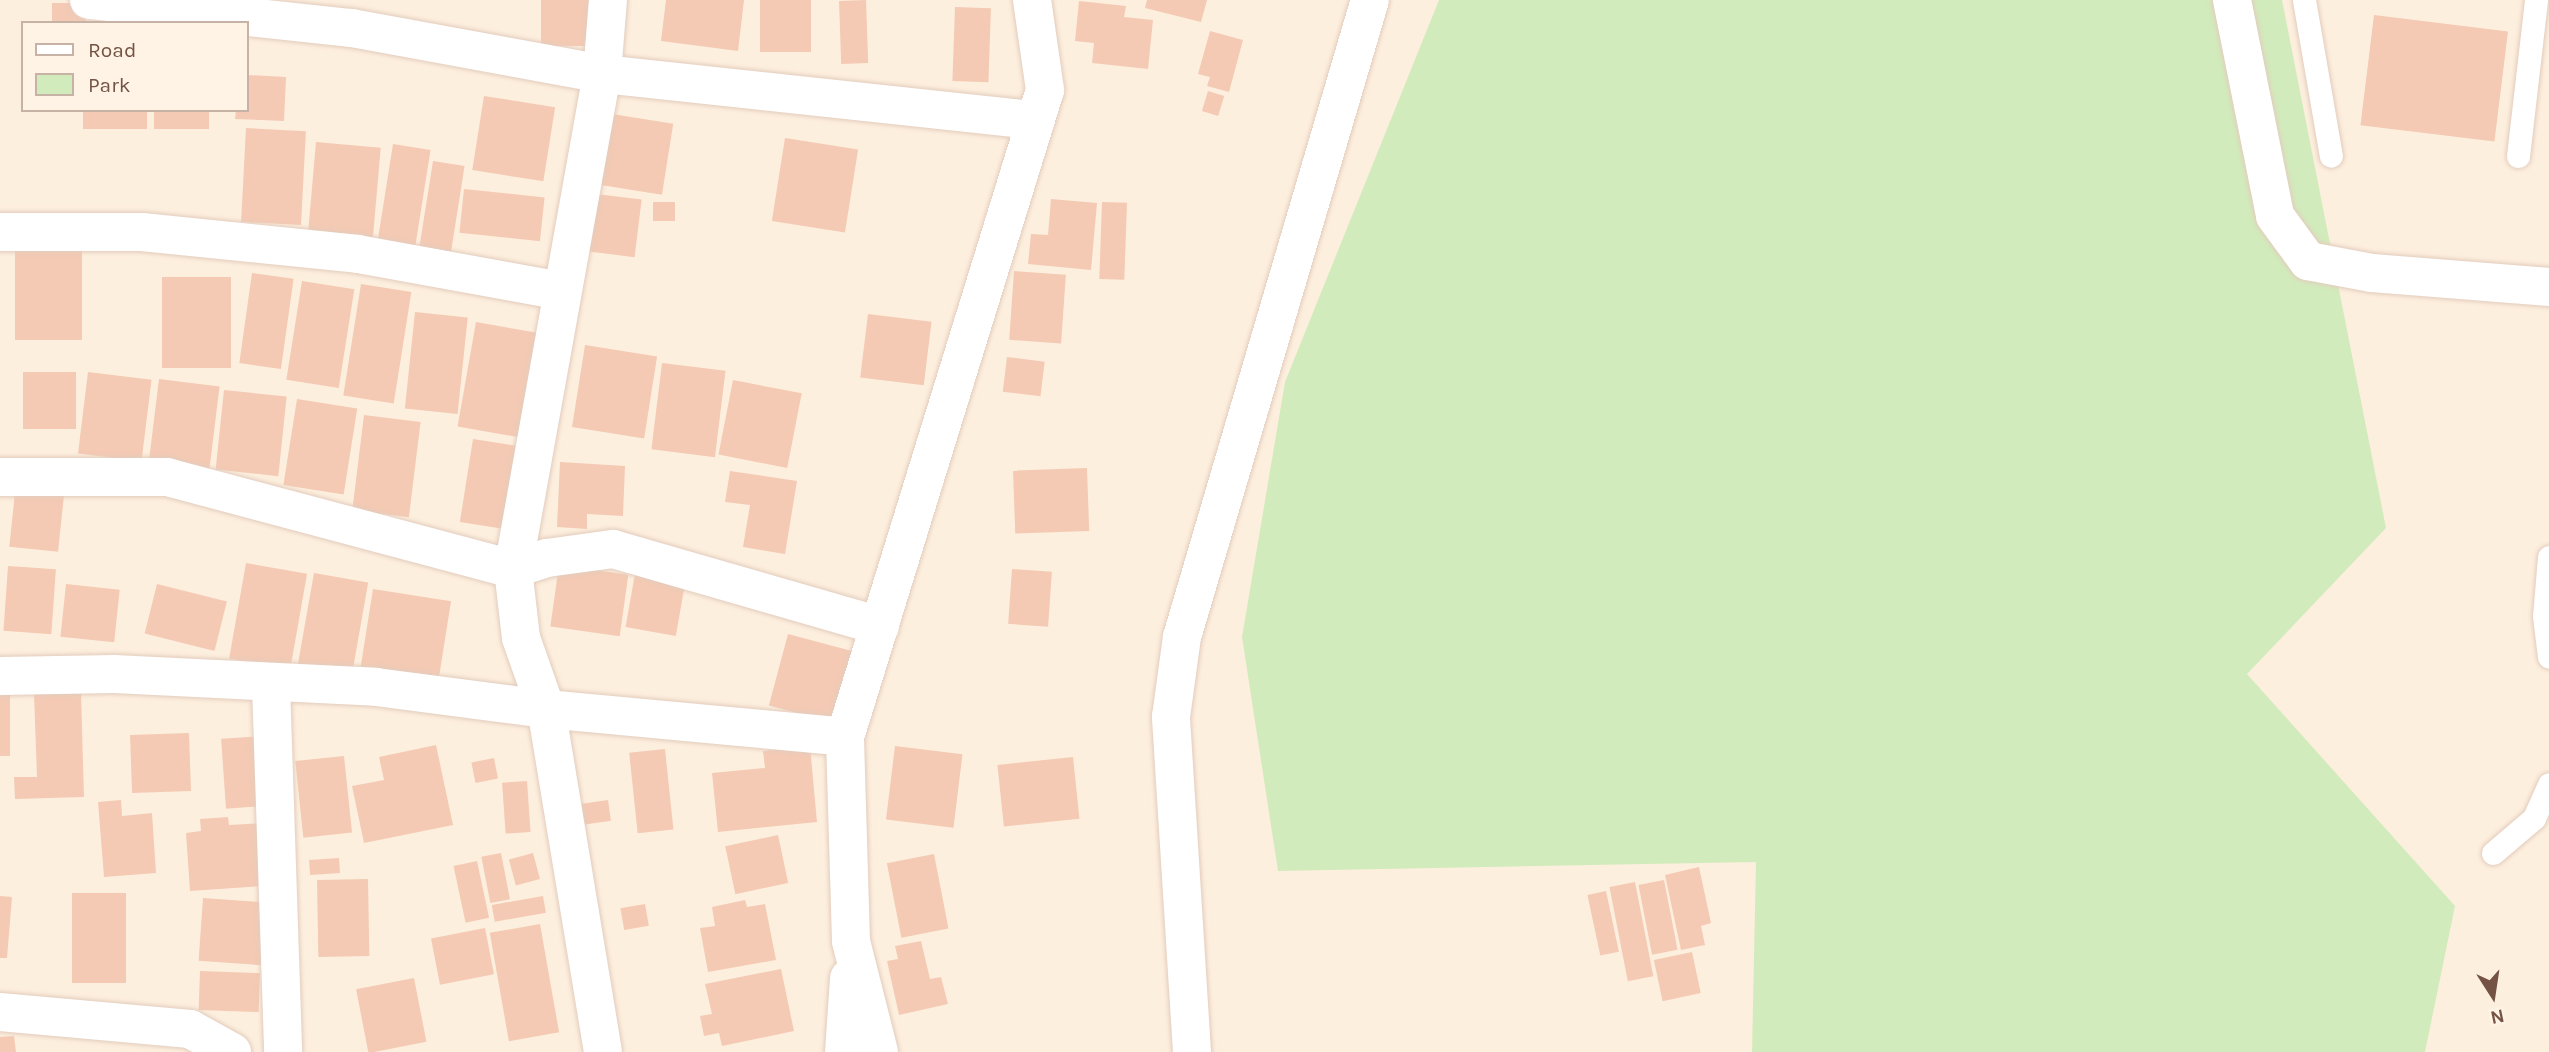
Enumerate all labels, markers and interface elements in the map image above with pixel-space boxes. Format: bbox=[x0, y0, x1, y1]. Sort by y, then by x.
legend bbox=[21, 21, 248, 112]
text: Road bbox=[88, 38, 136, 62]
text: Park bbox=[88, 73, 131, 97]
north arrow bbox=[2458, 961, 2528, 1031]
text: N bbox=[2488, 1004, 2506, 1029]

